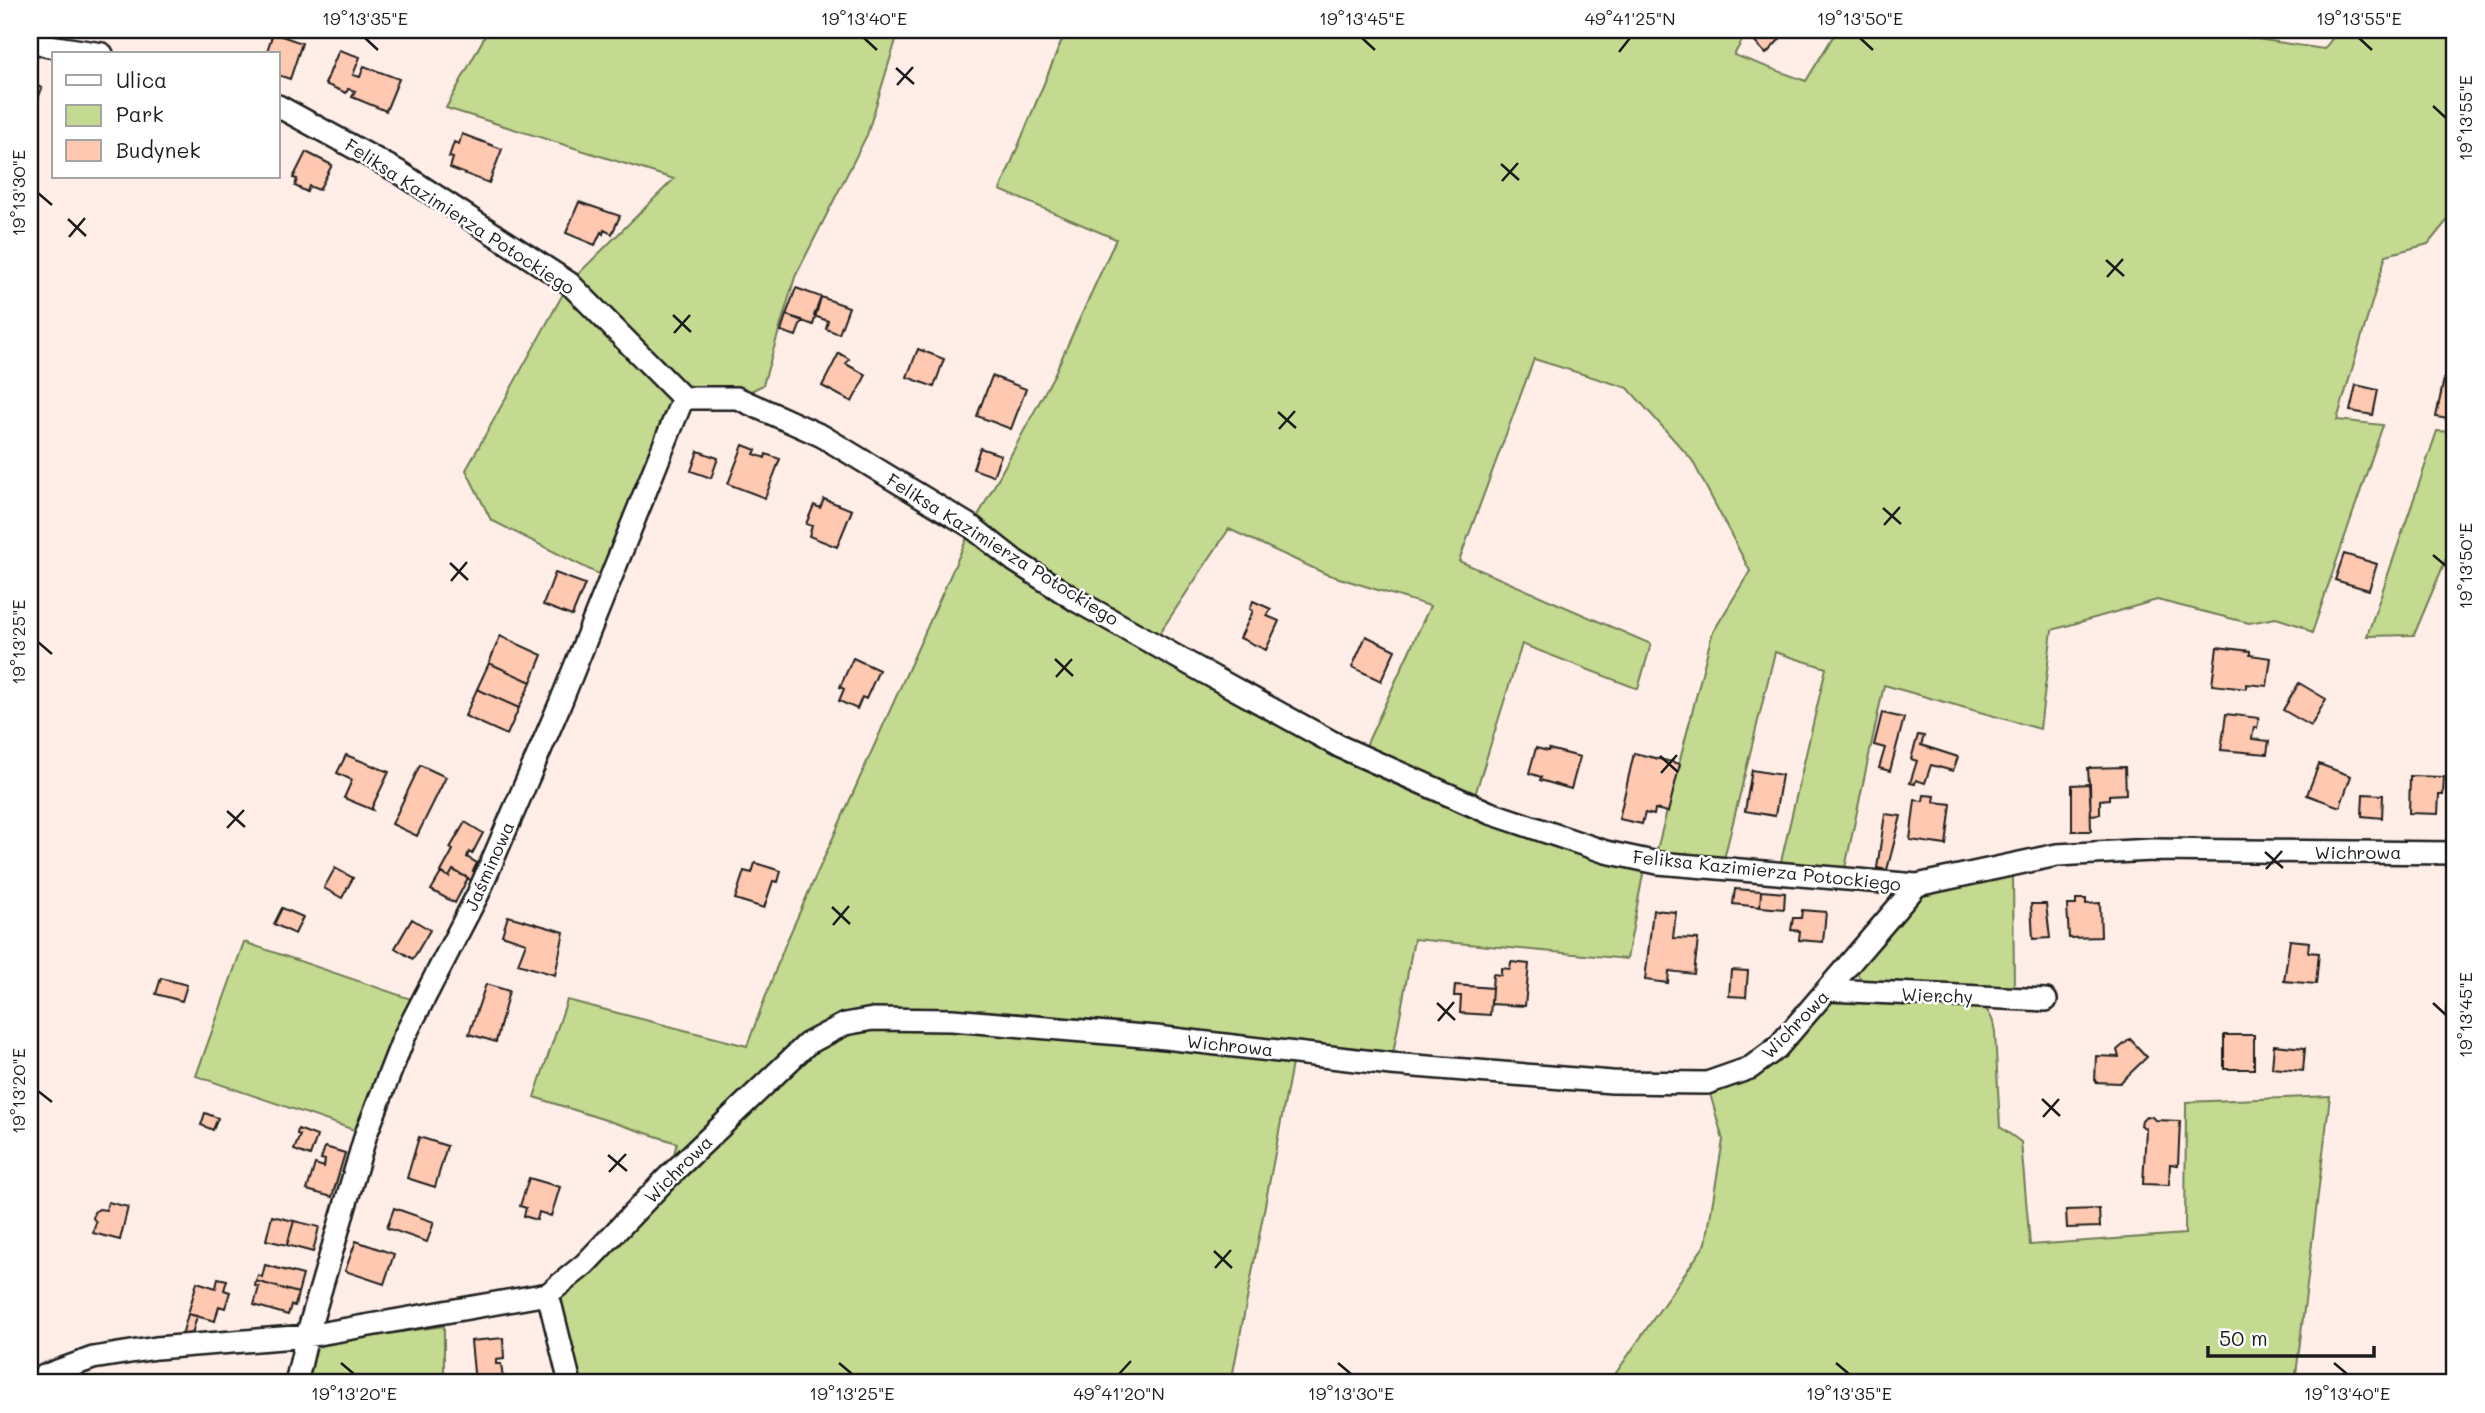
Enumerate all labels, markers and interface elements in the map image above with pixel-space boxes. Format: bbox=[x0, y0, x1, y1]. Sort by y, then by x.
text: 19°13'35"E bbox=[322, 6, 408, 30]
text: 19°13'40"E bbox=[821, 6, 907, 30]
text: 19°13'45"E bbox=[1319, 6, 1405, 30]
text: 49°41'25"N bbox=[1585, 6, 1675, 30]
text: 19°13'50"E bbox=[1817, 6, 1903, 30]
text: 19°13'55"E bbox=[2316, 6, 2402, 30]
legend bbox=[52, 52, 280, 178]
text: Ulica bbox=[116, 66, 167, 93]
text: 19°13'55"E bbox=[2453, 75, 2477, 161]
text: Park bbox=[116, 100, 164, 127]
street label: Feliksa Kazimierza Potockiego bbox=[341, 133, 580, 300]
text: Budynek bbox=[116, 136, 201, 163]
text: 19°13'30"E bbox=[6, 150, 30, 236]
street label: Feliksa Kazimierza Potockiego bbox=[882, 467, 1124, 631]
text: 19°13'50"E bbox=[2453, 523, 2477, 609]
text: 19°13'25"E bbox=[6, 599, 30, 685]
street label: Jaśminowa bbox=[459, 817, 519, 915]
street label: Wichrowa bbox=[2315, 840, 2401, 864]
street label: Feliksa Kazimierza Potockiego bbox=[1632, 844, 1903, 896]
text: 19°13'45"E bbox=[2453, 972, 2477, 1058]
street label: Wierchy bbox=[1901, 982, 1973, 1008]
street label: Wichrowa bbox=[1756, 984, 1834, 1064]
street label: Wichrowa bbox=[1186, 1029, 1274, 1061]
text: 19°13'20"E bbox=[6, 1048, 30, 1134]
street label: Wichrowa bbox=[639, 1130, 717, 1208]
scale bar bbox=[2208, 1315, 2375, 1359]
text: 50 m bbox=[2219, 1324, 2268, 1351]
text: 19°13'20"E bbox=[311, 1381, 397, 1405]
text: 19°13'25"E bbox=[809, 1381, 895, 1405]
text: 49°41'20"N bbox=[1073, 1381, 1165, 1405]
text: 19°13'30"E bbox=[1308, 1381, 1394, 1405]
text: 19°13'35"E bbox=[1806, 1381, 1892, 1405]
text: 19°13'40"E bbox=[2304, 1381, 2390, 1405]

